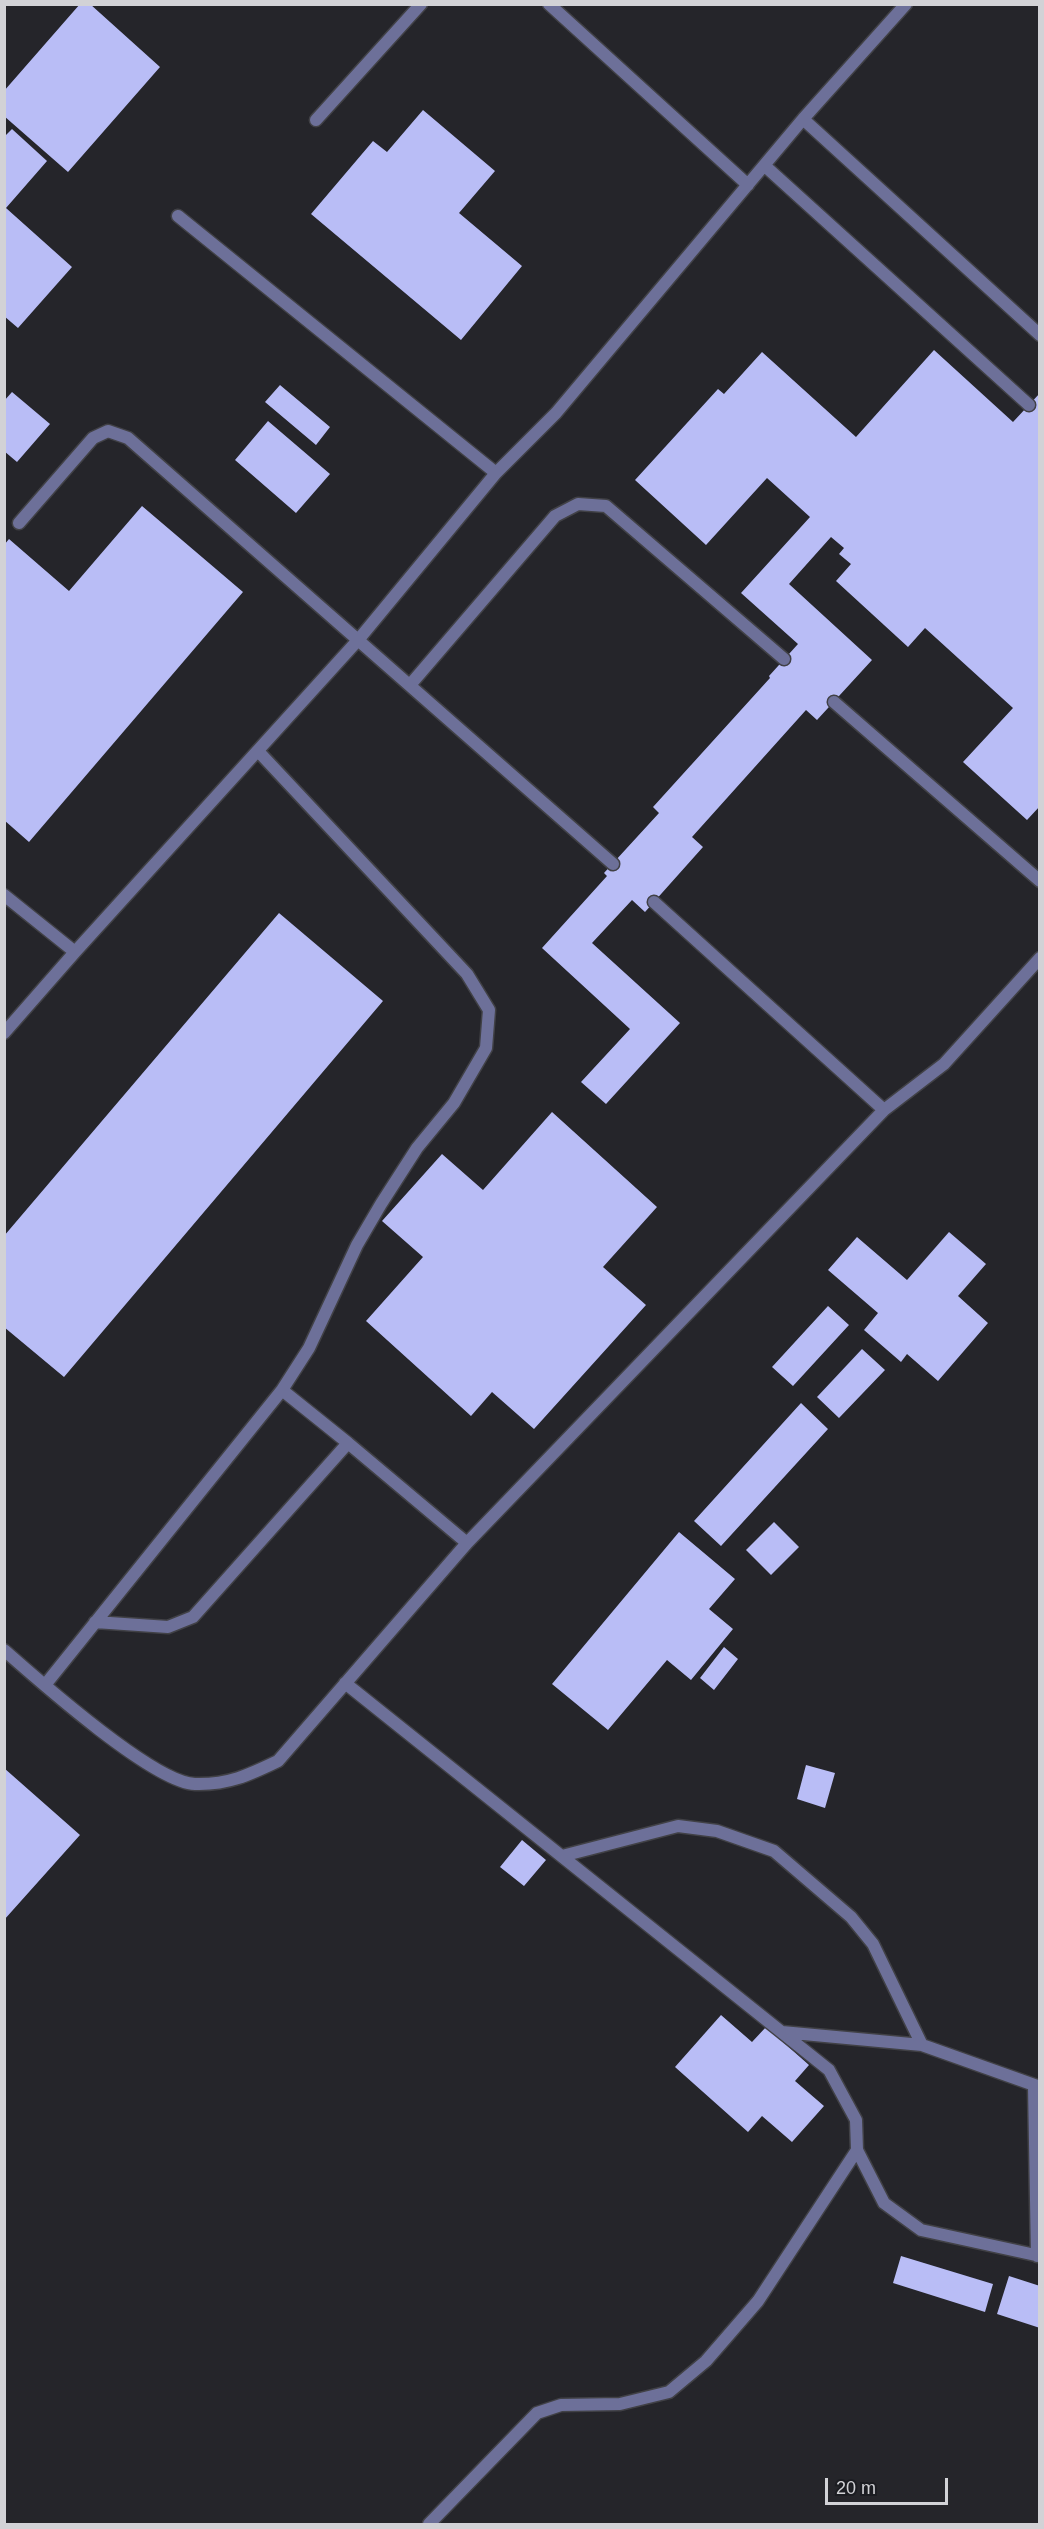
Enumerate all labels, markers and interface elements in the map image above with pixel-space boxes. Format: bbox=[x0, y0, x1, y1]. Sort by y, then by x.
scale bar bbox=[828, 2466, 951, 2504]
text: 20 m bbox=[836, 2478, 876, 2498]

